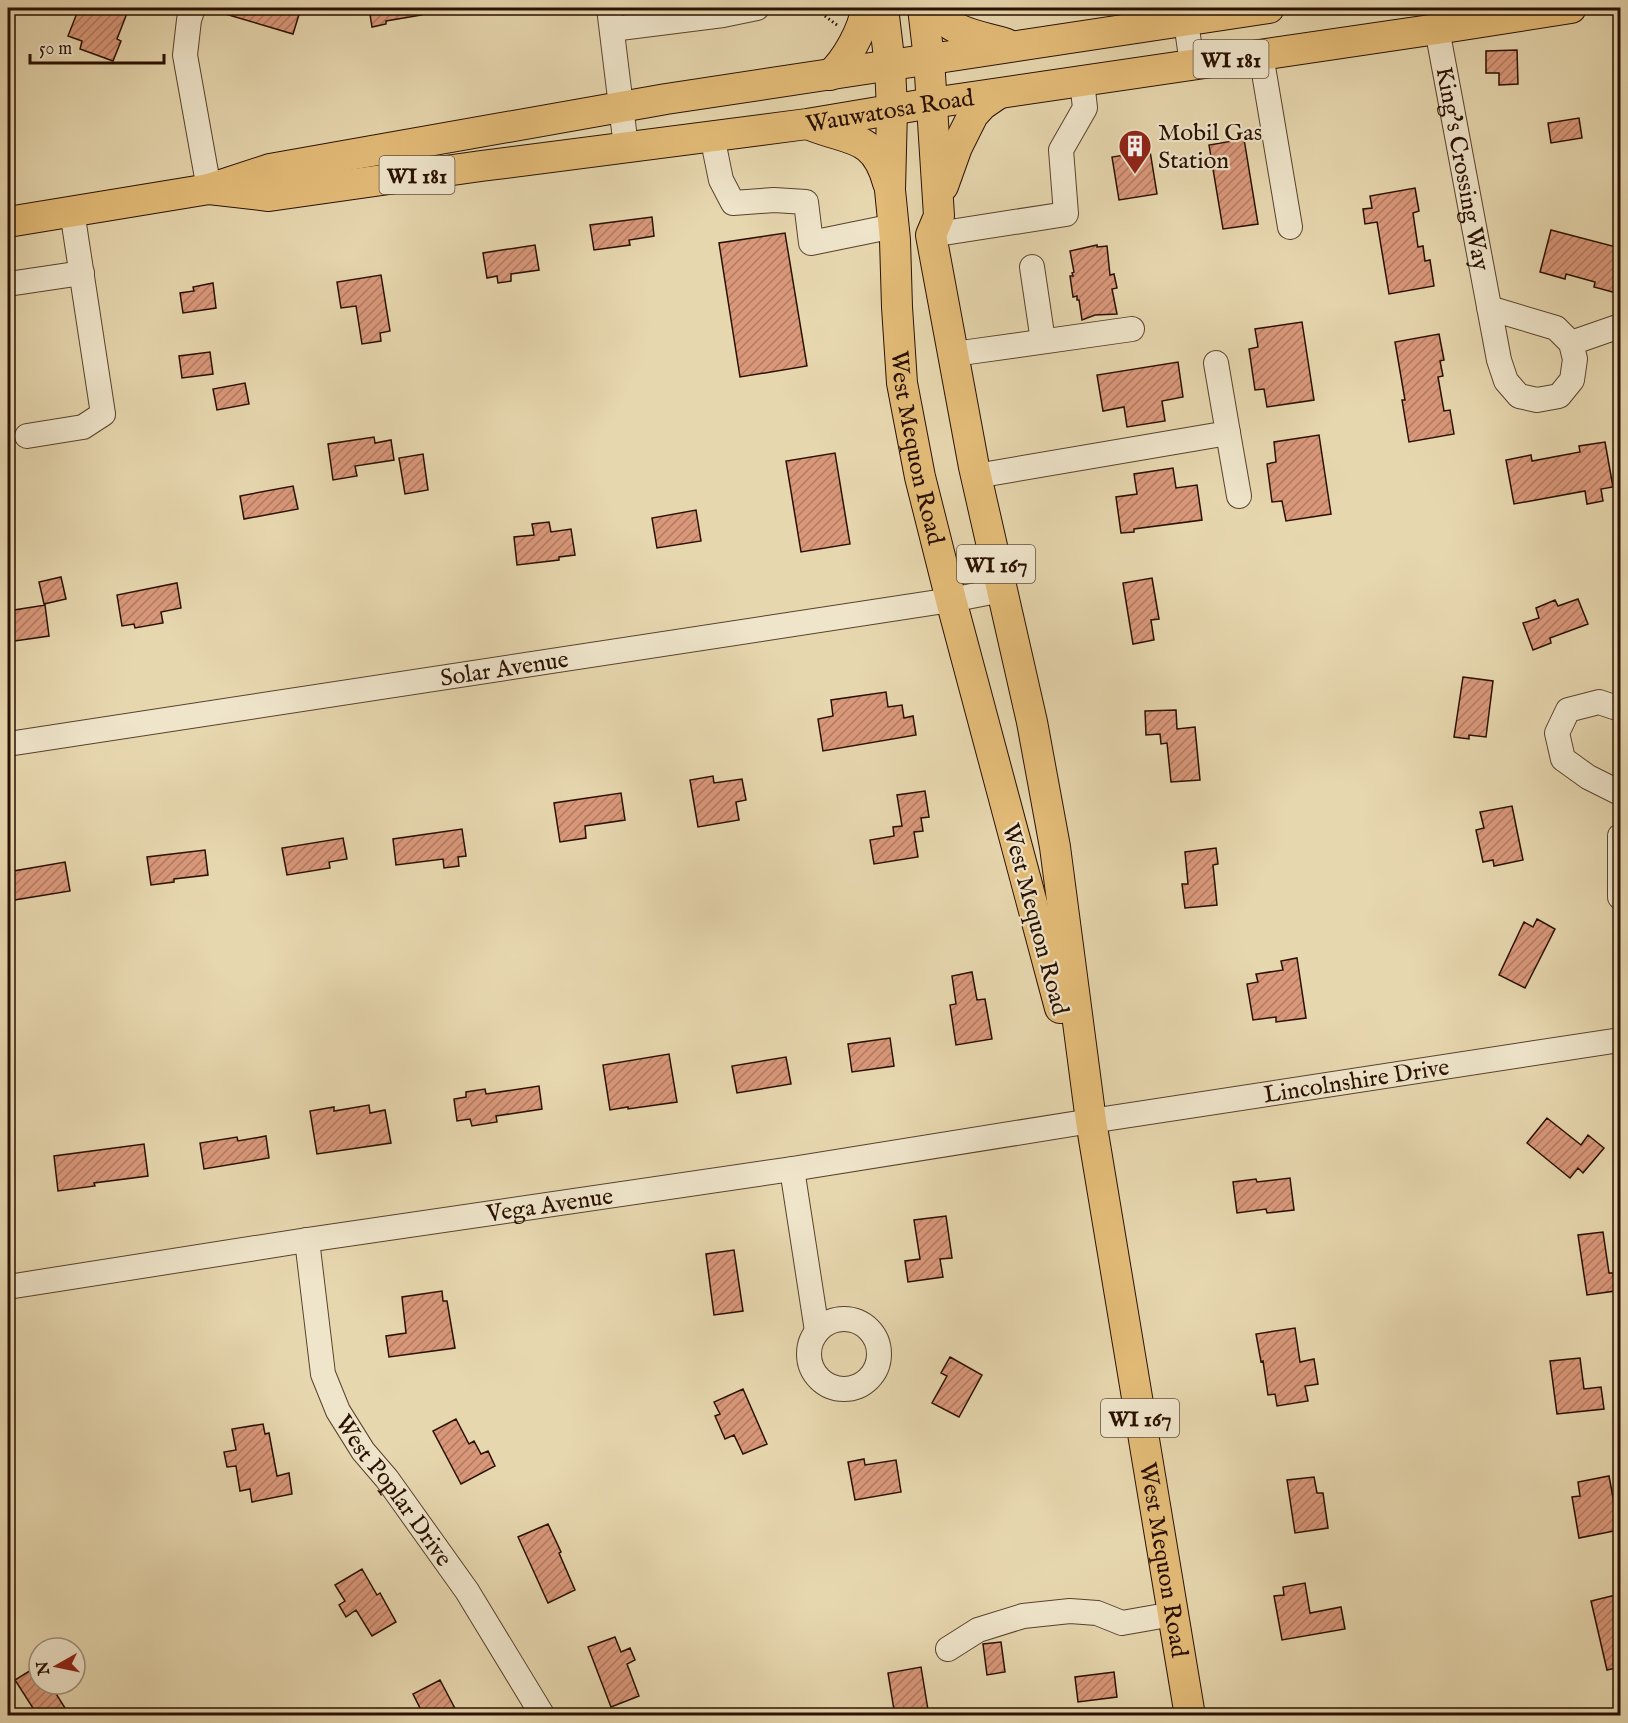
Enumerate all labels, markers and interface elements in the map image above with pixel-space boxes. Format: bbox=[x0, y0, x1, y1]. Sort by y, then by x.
scale bar bbox=[30, 27, 164, 65]
text: 50 m bbox=[39, 38, 72, 61]
road number: WI 181 bbox=[1194, 40, 1268, 78]
street label: King's Crossing Way bbox=[1427, 64, 1496, 273]
street label: Wauwatosa Road bbox=[804, 83, 976, 141]
place label: Mobil Gas Station bbox=[1158, 118, 1262, 177]
building icon: Mobil Gas Station bbox=[1117, 128, 1153, 175]
road number: WI 181 bbox=[380, 156, 454, 194]
street label: West Mequon Road bbox=[883, 349, 951, 548]
road number: WI 167 bbox=[957, 545, 1035, 583]
street label: Solar Avenue bbox=[438, 645, 571, 695]
street label: West Mequon Road bbox=[994, 820, 1075, 1019]
street label: Lincolnshire Drive bbox=[1261, 1052, 1451, 1111]
street label: Vega Avenue bbox=[484, 1181, 615, 1231]
road number: WI 167 bbox=[1101, 1399, 1179, 1437]
street label: West Poplar Drive bbox=[327, 1409, 459, 1573]
street label: West Mequon Road bbox=[1131, 1460, 1194, 1660]
north arrow bbox=[27, 1636, 87, 1696]
text: N bbox=[33, 1659, 55, 1677]

